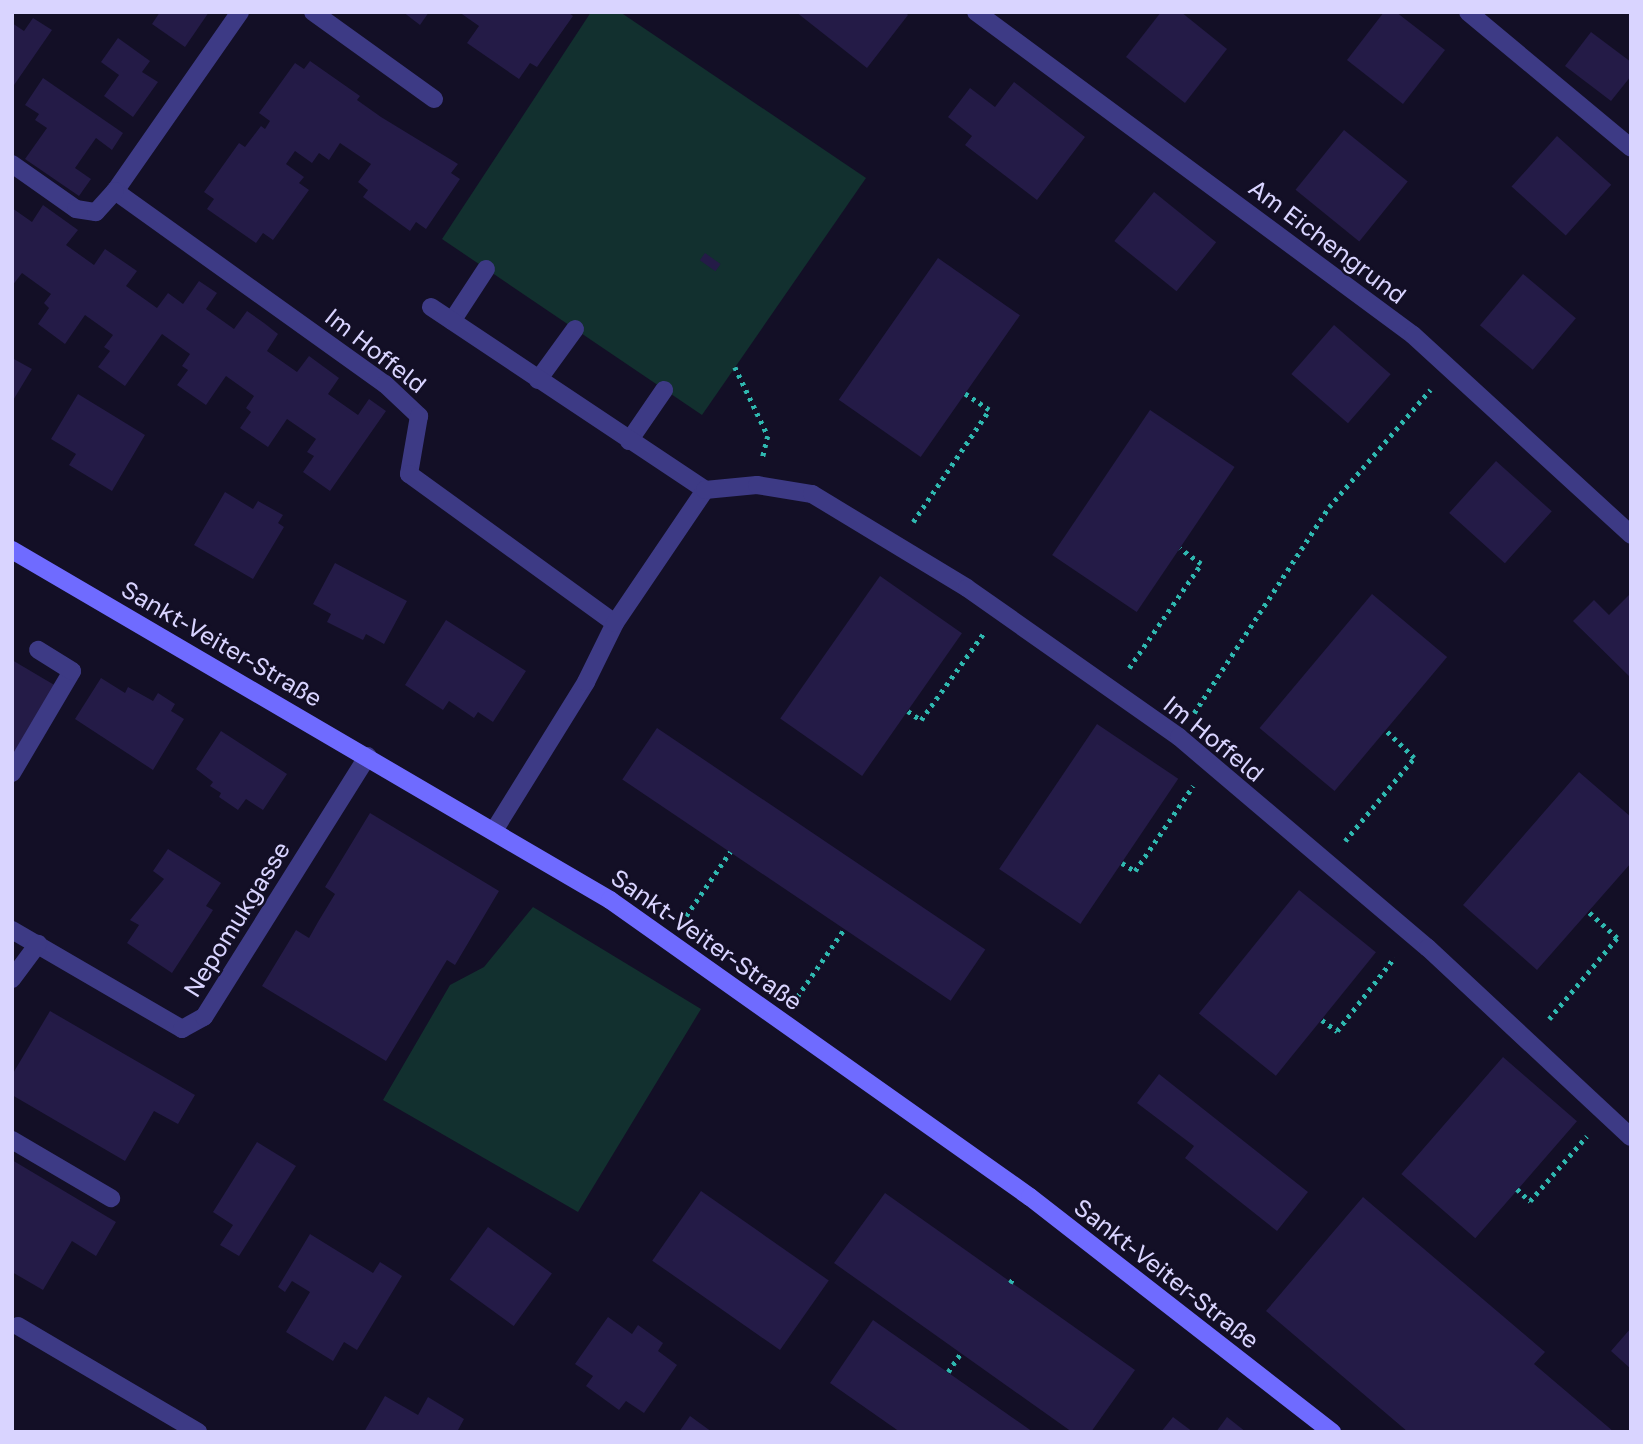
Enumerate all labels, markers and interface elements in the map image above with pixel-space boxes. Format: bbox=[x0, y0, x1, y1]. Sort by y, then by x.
street label: Am Eichengrund bbox=[1244, 173, 1412, 309]
street label: Im Hoffeld bbox=[320, 301, 432, 399]
street label: Sankt-Veiter-Straße bbox=[117, 574, 327, 712]
street label: Im Hoffeld bbox=[1158, 689, 1270, 787]
street label: Nepomukgasse bbox=[177, 836, 295, 1002]
street label: Sankt-Veiter-Straße bbox=[606, 862, 808, 1016]
street label: Sankt-Veiter-Straße bbox=[1069, 1192, 1265, 1354]

